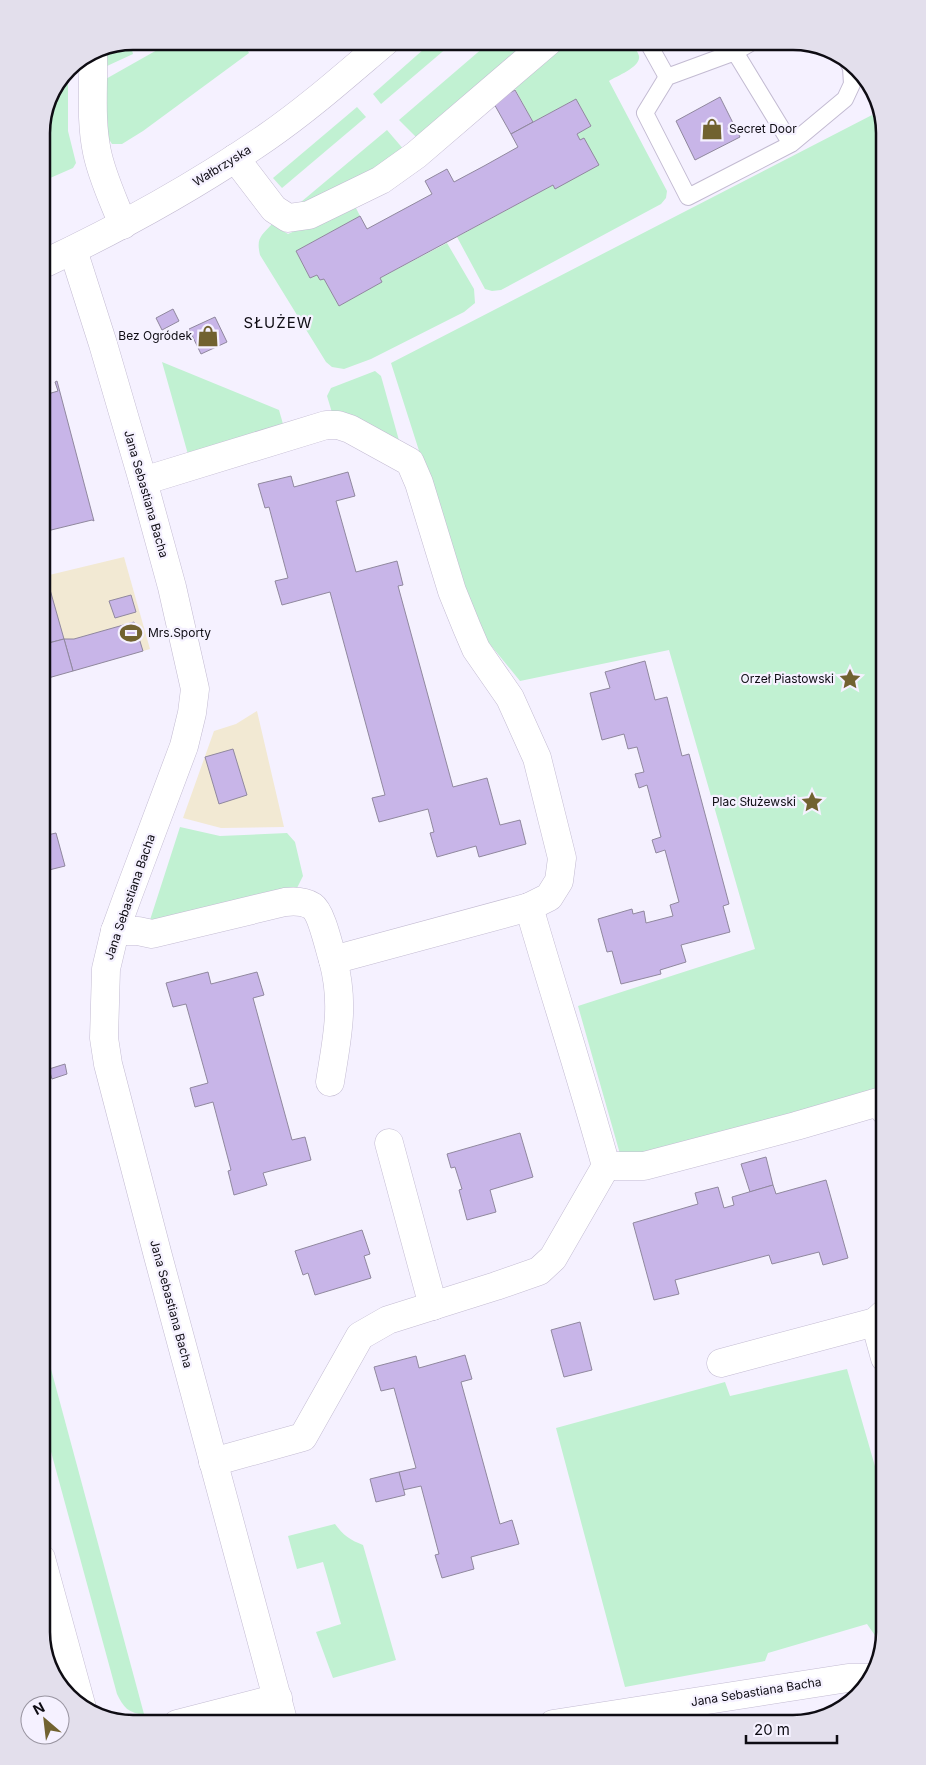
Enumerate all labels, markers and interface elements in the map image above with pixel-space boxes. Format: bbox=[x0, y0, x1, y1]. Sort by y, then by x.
shop icon: Secret Door bbox=[699, 116, 725, 142]
place label: Secret Door bbox=[729, 121, 797, 136]
street label: Wałbrzyska bbox=[190, 142, 254, 189]
district label: SŁUŻEW bbox=[244, 313, 312, 332]
shop icon: Bez Ogródek bbox=[195, 323, 221, 349]
place label: Bez Ogródek bbox=[118, 328, 192, 343]
street label: Jana Sebastiana Bacha bbox=[121, 428, 172, 559]
sports icon: Mrs.Sporty bbox=[118, 620, 144, 646]
place label: Mrs.Sporty bbox=[148, 625, 211, 640]
place icon: Orzeł Piastowski bbox=[837, 666, 863, 692]
place label: Orzeł Piastowski bbox=[741, 671, 834, 686]
place icon: Plac Służewski bbox=[799, 789, 825, 815]
place label: Plac Służewski bbox=[712, 794, 796, 809]
street label: Jana Sebastiana Bacha bbox=[101, 832, 158, 962]
street label: Jana Sebastiana Bacha bbox=[147, 1238, 196, 1370]
street label: Jana Sebastiana Bacha bbox=[690, 1674, 822, 1709]
north arrow bbox=[20, 1695, 70, 1745]
text: N bbox=[30, 1698, 47, 1718]
scale bar bbox=[746, 1712, 837, 1744]
text: 20 m bbox=[754, 1720, 790, 1739]

